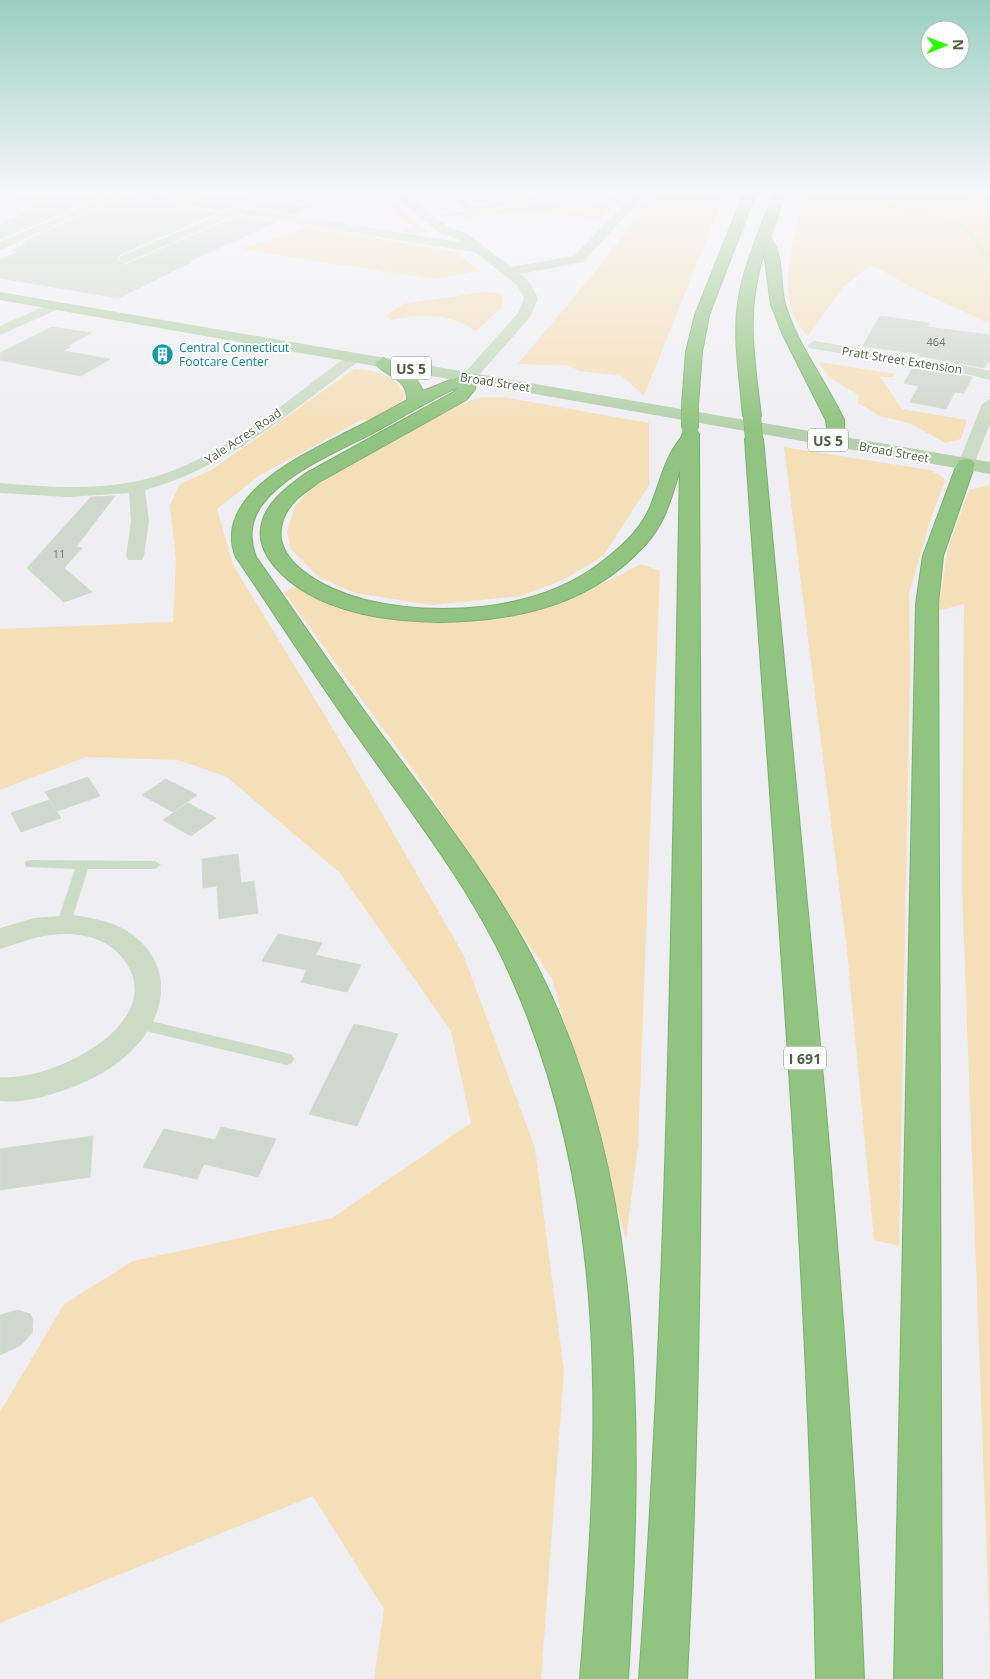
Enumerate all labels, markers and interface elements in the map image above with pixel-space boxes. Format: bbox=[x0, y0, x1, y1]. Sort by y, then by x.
north arrow bbox=[920, 20, 970, 70]
text: N bbox=[949, 39, 968, 51]
house number: 464 bbox=[927, 334, 946, 349]
place label: Central Connecticut Footcare Center bbox=[179, 339, 289, 370]
building icon: Central Connecticut Footcare Center bbox=[151, 342, 175, 366]
street label: Pratt Street Extension bbox=[841, 342, 963, 378]
road number: US 5 bbox=[391, 356, 431, 379]
street label: Broad Street bbox=[459, 368, 531, 396]
street label: Yale Acres Road bbox=[201, 404, 285, 468]
road number: US 5 bbox=[808, 428, 848, 452]
street label: Broad Street bbox=[858, 438, 930, 466]
house number: 11 bbox=[53, 546, 65, 561]
road number: I 691 bbox=[784, 1046, 826, 1070]

